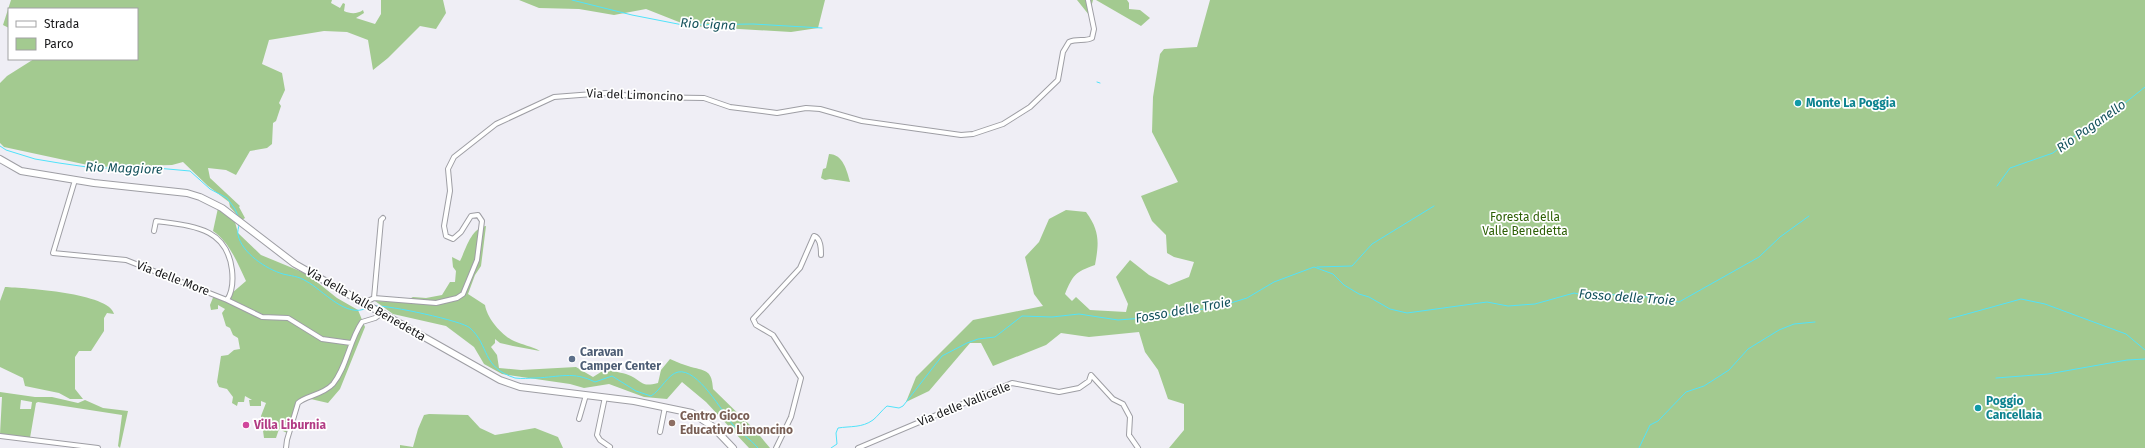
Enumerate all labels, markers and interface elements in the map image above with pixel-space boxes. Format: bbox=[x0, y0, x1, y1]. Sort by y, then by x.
legend bbox=[8, 8, 138, 60]
water label: Rio Cigna bbox=[680, 15, 736, 33]
text: Strada bbox=[44, 17, 79, 31]
text: Parco bbox=[44, 37, 74, 51]
street label: Via del Limoncino bbox=[586, 86, 684, 104]
place label: Monte La Poggia bbox=[1806, 96, 1896, 110]
water label: Rio Paganello bbox=[2054, 97, 2128, 155]
marker: Monte La Poggia bbox=[1793, 98, 1803, 108]
water label: Rio Maggiore bbox=[85, 159, 163, 177]
park label: Foresta della Valle Benedetta bbox=[1482, 210, 1568, 238]
street label: Via delle More bbox=[134, 258, 212, 298]
street label: Via della Valle Benedetta bbox=[304, 264, 428, 344]
water label: Fosso delle Troie bbox=[1578, 286, 1676, 308]
water label: Fosso delle Troie bbox=[1134, 294, 1232, 326]
place label: Caravan Camper Center bbox=[580, 345, 661, 373]
marker: Caravan Camper Center bbox=[567, 354, 577, 364]
street label: Via delle Vallicelle bbox=[916, 379, 1012, 429]
place label: Poggio Cancellaia bbox=[1986, 394, 2042, 422]
marker: Poggio Cancellaia bbox=[1973, 403, 1983, 413]
place label: Centro Gioco Educativo Limoncino bbox=[680, 409, 793, 437]
place label: Villa Liburnia bbox=[253, 418, 326, 432]
marker: Centro Gioco Educativo Limoncino bbox=[667, 418, 677, 428]
marker: Villa Liburnia bbox=[241, 420, 251, 430]

